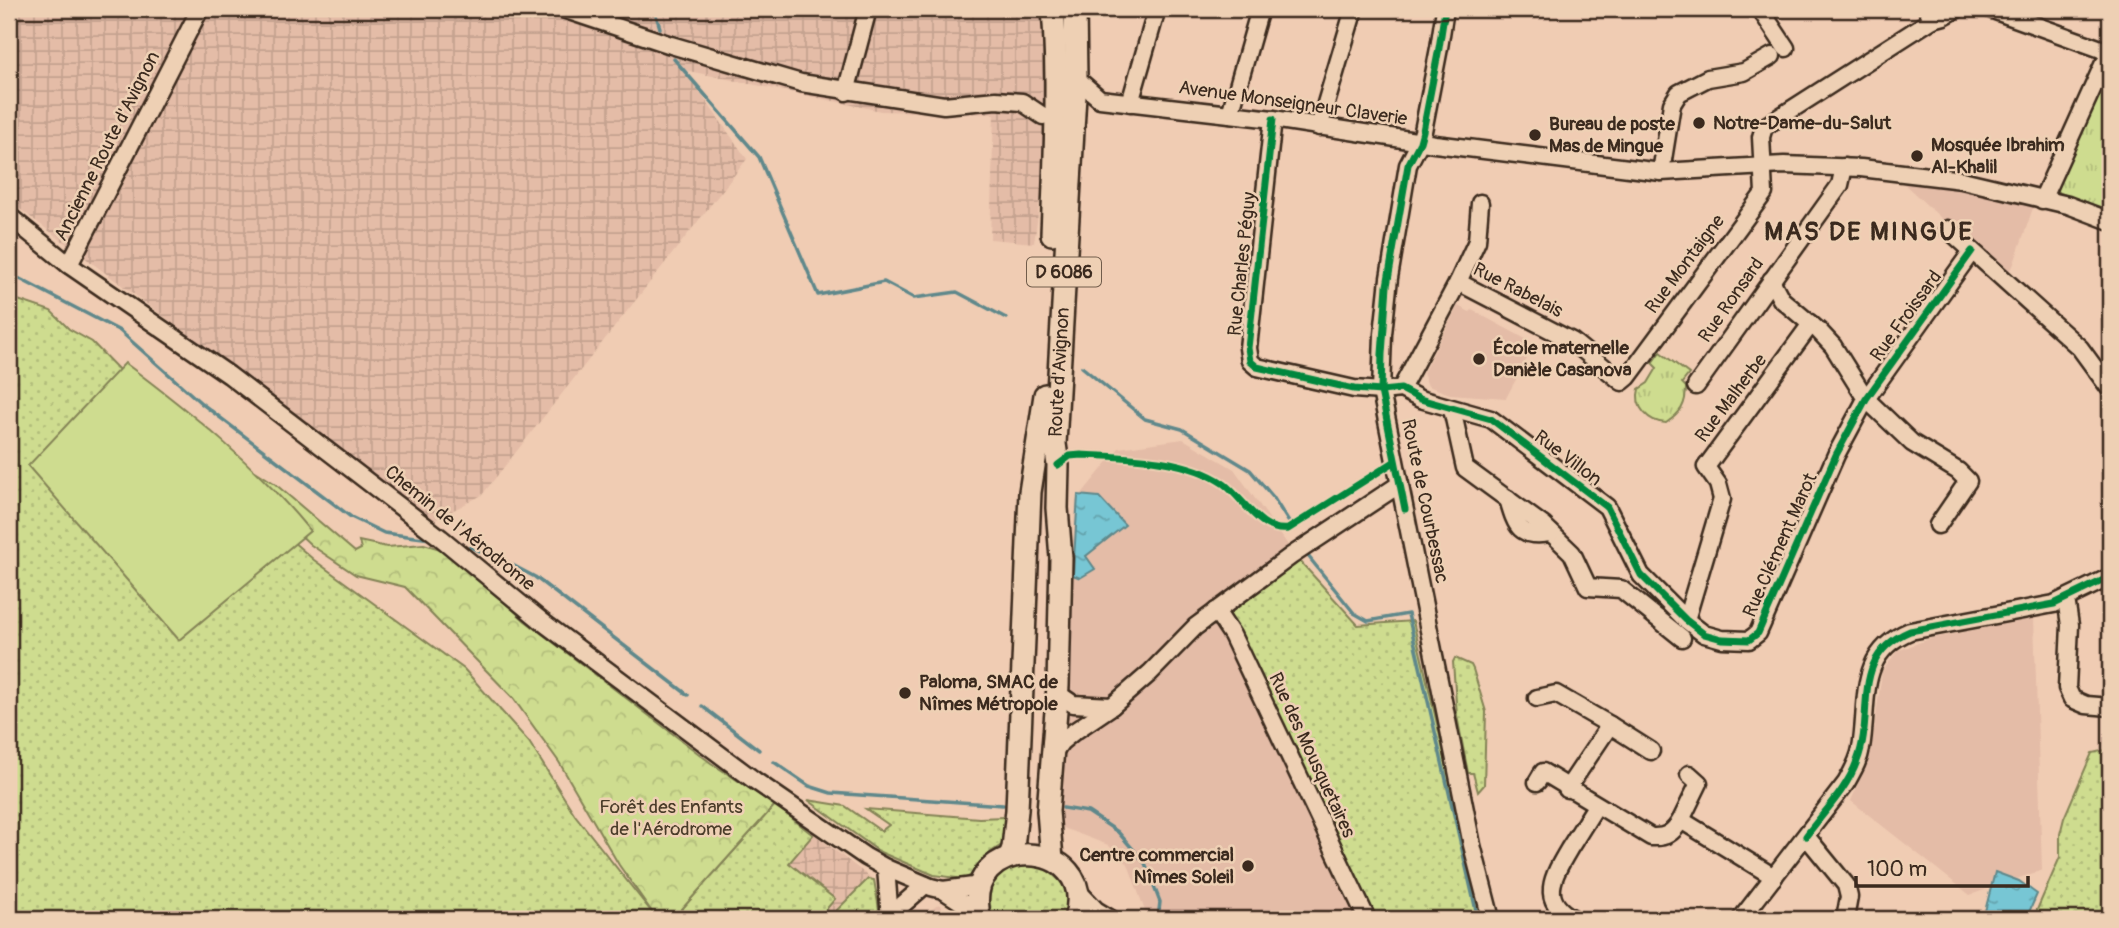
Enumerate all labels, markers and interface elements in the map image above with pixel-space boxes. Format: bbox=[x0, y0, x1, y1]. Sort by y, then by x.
street label: Ancienne Route d'Avignon bbox=[49, 47, 165, 245]
street label: Avenue Monseigneur Claverie bbox=[1177, 75, 1409, 131]
place label: Notre-Dame-du-Salut bbox=[1713, 111, 1893, 135]
place label: Bureau de poste Mas de Mingue bbox=[1549, 112, 1676, 158]
marker: Notre-Dame-du-Salut bbox=[1691, 115, 1707, 131]
marker: Bureau de poste Mas de Mingue bbox=[1527, 127, 1543, 143]
place label: Mosquée Ibrahim Al-Khalil bbox=[1931, 133, 2065, 179]
marker: Mosquée Ibrahim Al-Khalil bbox=[1909, 148, 1925, 164]
street label: Rue Charles Péguy bbox=[1223, 191, 1261, 337]
street label: Rue Montaigne bbox=[1640, 209, 1730, 318]
district label: MAS DE MINGUE bbox=[1764, 216, 1974, 248]
street label: Rue Ronsard bbox=[1693, 253, 1769, 347]
street label: Rue Rabelais bbox=[1469, 257, 1567, 323]
road number: D 6086 bbox=[1027, 258, 1101, 286]
street label: Rue Froissard bbox=[1865, 266, 1947, 366]
street label: Route d'Avignon bbox=[1043, 307, 1075, 438]
place label: École maternelle Danièle Casanova bbox=[1493, 336, 1632, 382]
street label: Rue Malherbe bbox=[1690, 348, 1773, 447]
marker: École maternelle Danièle Casanova bbox=[1471, 351, 1487, 367]
street label: Route de Courbessac bbox=[1396, 417, 1454, 586]
street label: Rue Villon bbox=[1529, 425, 1607, 491]
street label: Chemin de l'Aérodrome bbox=[380, 460, 541, 596]
street label: Rue Clément Marot bbox=[1737, 469, 1823, 621]
street label: Rue des Mousquetaires bbox=[1263, 669, 1361, 842]
place label: Paloma, SMAC de Nîmes Métropole bbox=[919, 670, 1058, 716]
marker: Paloma, SMAC de Nîmes Métropole bbox=[897, 685, 913, 701]
park label: Forêt des Enfants de l'Aérodrome bbox=[599, 795, 743, 841]
place label: Centre commercial Nîmes Soleil bbox=[1080, 843, 1234, 889]
scale bar bbox=[1856, 844, 2028, 888]
text: 100 m bbox=[1867, 856, 1927, 883]
marker: Centre commercial Nîmes Soleil bbox=[1240, 858, 1256, 874]

